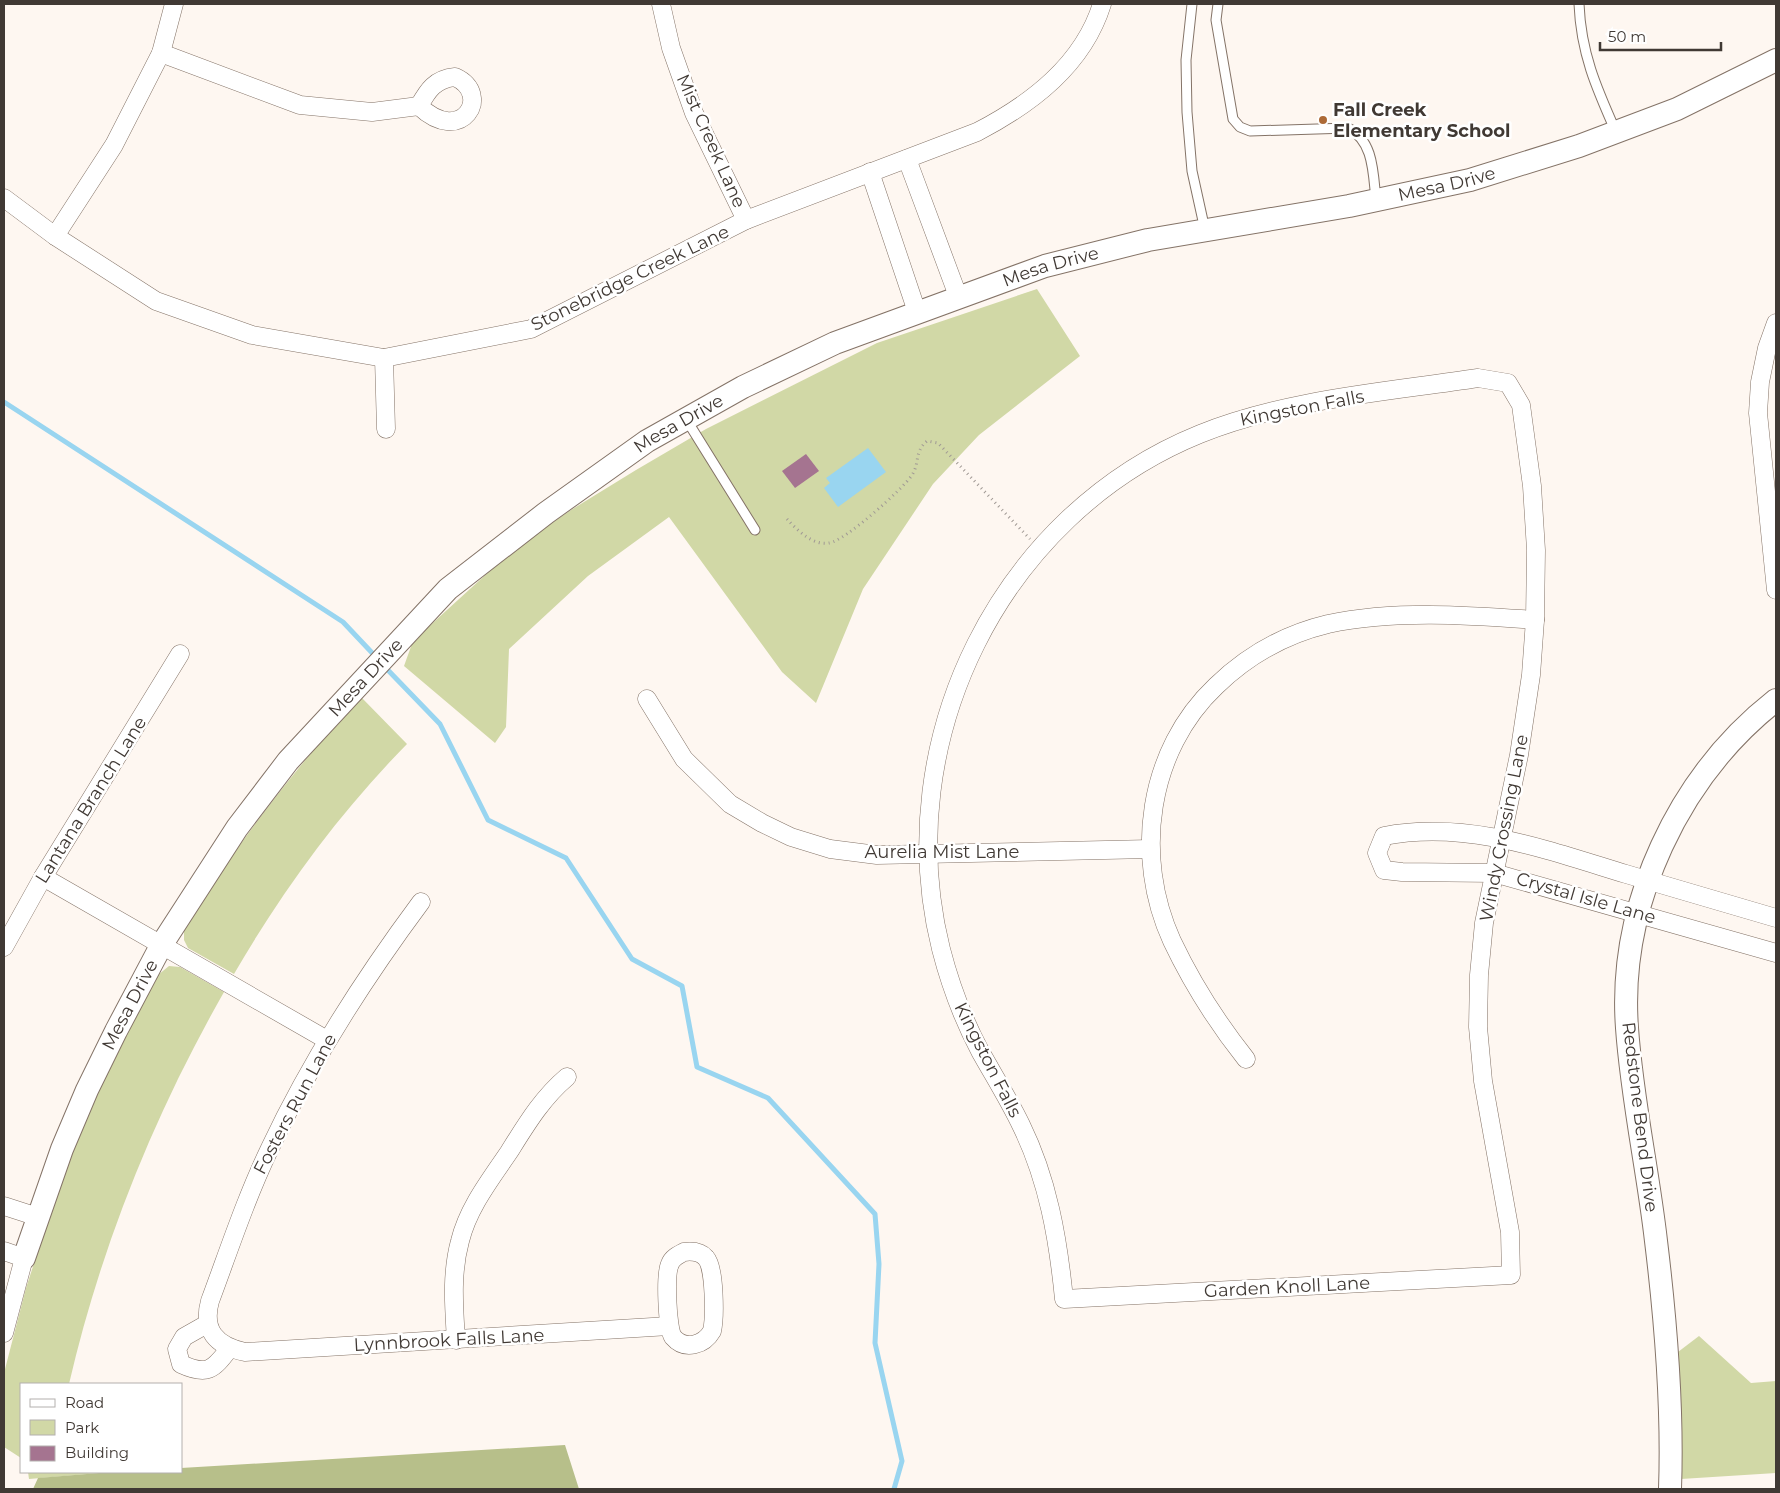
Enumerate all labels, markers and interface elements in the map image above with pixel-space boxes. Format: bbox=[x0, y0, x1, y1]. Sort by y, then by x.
scale bar bbox=[1600, 20, 1721, 52]
text: 50 m bbox=[1608, 27, 1646, 46]
street label: Mist Creek Lane bbox=[672, 71, 750, 211]
place label: Fall Creek Elementary School bbox=[1333, 99, 1510, 142]
marker: Fall Creek Elementary School bbox=[1317, 114, 1329, 126]
street label: Mesa Drive bbox=[1396, 162, 1498, 206]
street label: Stonebridge Creek Lane bbox=[527, 220, 733, 336]
street label: Mesa Drive bbox=[999, 242, 1101, 292]
street label: Kingston Falls bbox=[1238, 385, 1366, 431]
street label: Mesa Drive bbox=[629, 389, 727, 458]
street label: Mesa Drive bbox=[324, 634, 408, 721]
street label: Lantana Branch Lane bbox=[31, 712, 151, 887]
street label: Windy Crossing Lane bbox=[1475, 732, 1533, 923]
street label: Aurelia Mist Lane bbox=[865, 841, 1020, 863]
street label: Crystal Isle Lane bbox=[1514, 868, 1659, 928]
street label: Mesa Drive bbox=[97, 956, 163, 1054]
street label: Kingston Falls bbox=[950, 999, 1027, 1121]
street label: Redstone Bend Drive bbox=[1617, 1021, 1663, 1214]
street label: Fosters Run Lane bbox=[249, 1030, 341, 1178]
street label: Garden Knoll Lane bbox=[1203, 1272, 1371, 1302]
street label: Lynnbrook Falls Lane bbox=[353, 1324, 545, 1356]
legend bbox=[20, 1383, 182, 1473]
text: Road bbox=[65, 1393, 104, 1412]
text: Park bbox=[65, 1418, 99, 1437]
text: Building bbox=[65, 1443, 129, 1462]

